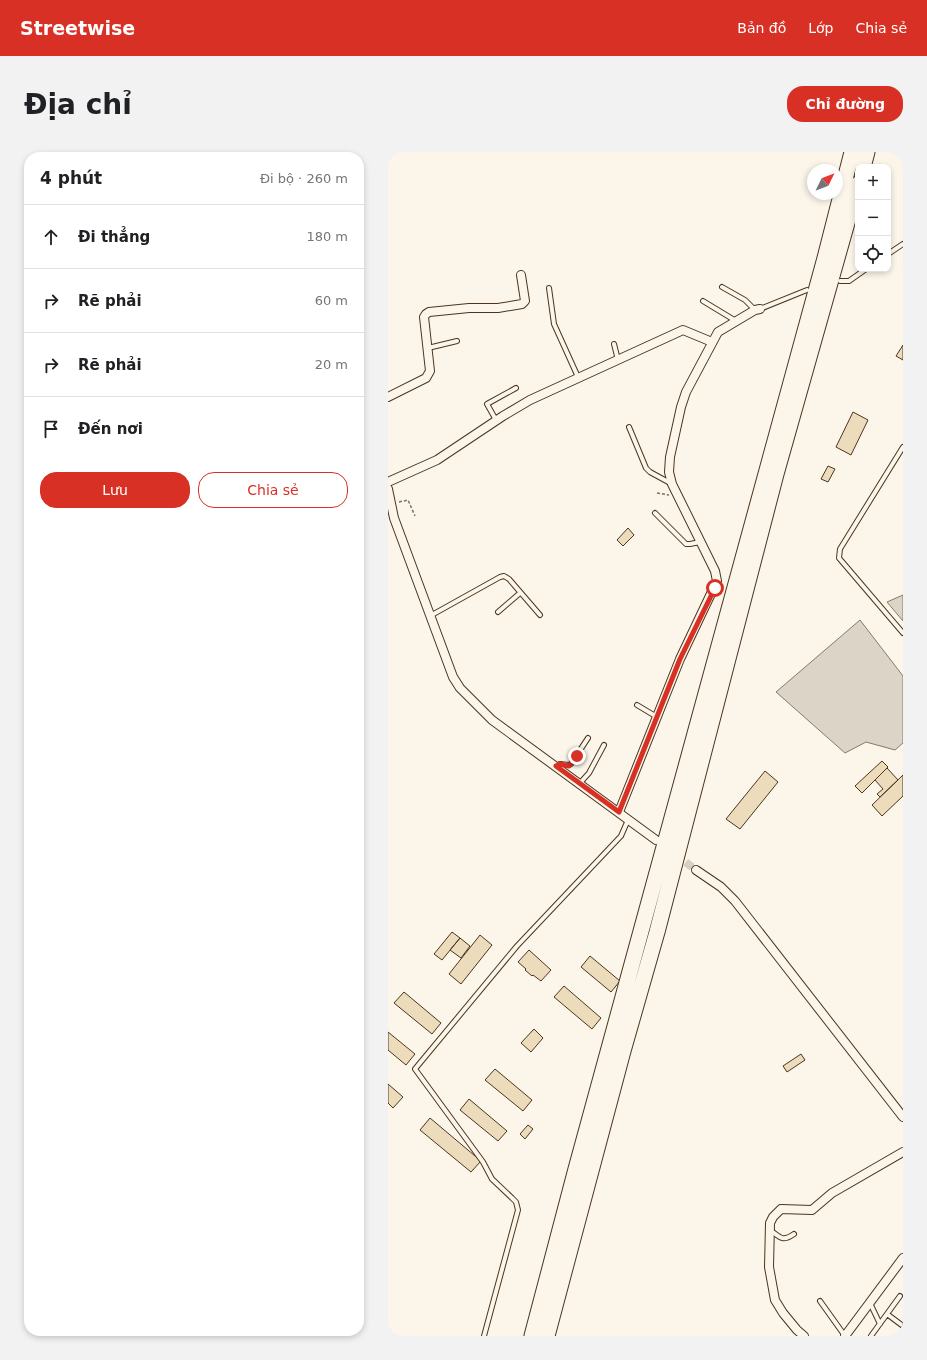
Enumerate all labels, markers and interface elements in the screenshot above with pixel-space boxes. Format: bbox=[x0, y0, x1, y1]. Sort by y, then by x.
text: Streetwise bbox=[20, 17, 135, 39]
text: Bản đồ bbox=[737, 20, 786, 36]
text: Lớp bbox=[808, 20, 834, 36]
text: Chia sẻ bbox=[856, 20, 907, 36]
button: Chỉ đường bbox=[787, 86, 903, 122]
text: Địa chỉ bbox=[24, 88, 132, 121]
north arrow bbox=[807, 164, 843, 200]
map controls bbox=[855, 164, 891, 272]
button: + bbox=[855, 164, 891, 200]
text: 4 phút bbox=[40, 168, 102, 188]
text: Đi bộ · 260 m bbox=[260, 171, 348, 186]
button: − bbox=[855, 200, 891, 236]
icon: ahead bbox=[40, 226, 62, 248]
text: Đi thẳng bbox=[78, 228, 150, 246]
text: 180 m bbox=[306, 229, 348, 244]
button: locate bbox=[855, 236, 891, 272]
icon: right bbox=[40, 290, 62, 312]
text: Rẽ phải bbox=[78, 292, 142, 310]
text: 60 m bbox=[315, 293, 348, 308]
icon: right bbox=[40, 354, 62, 376]
text: Rẽ phải bbox=[78, 356, 142, 374]
text: 20 m bbox=[315, 357, 348, 372]
icon: arrive bbox=[40, 418, 62, 440]
text: Đến nơi bbox=[78, 420, 143, 438]
button: Lưu bbox=[40, 472, 190, 508]
button: Chia sẻ bbox=[198, 472, 348, 508]
route start bbox=[706, 579, 724, 597]
route end bbox=[568, 747, 586, 765]

